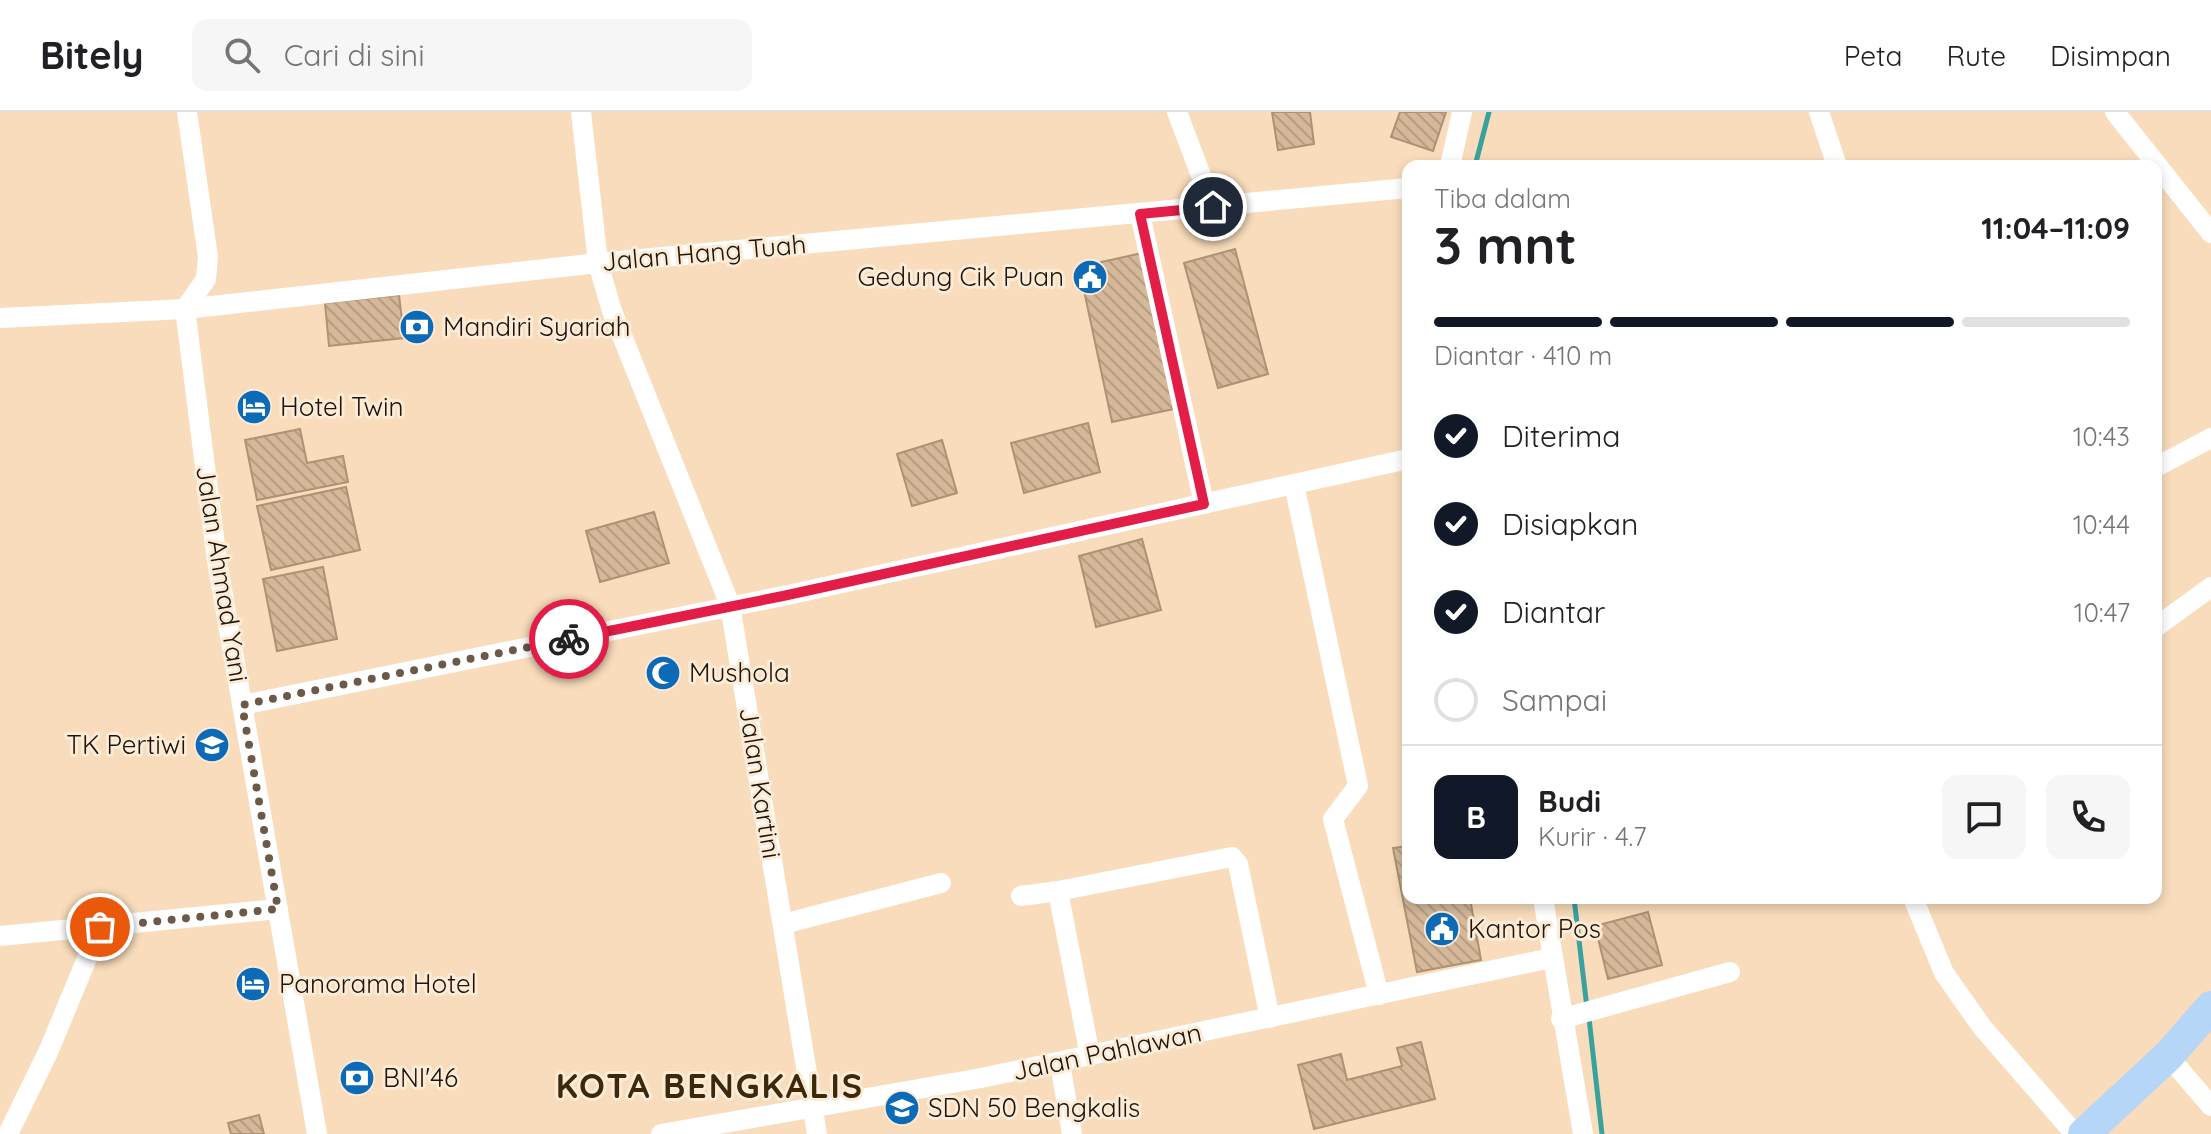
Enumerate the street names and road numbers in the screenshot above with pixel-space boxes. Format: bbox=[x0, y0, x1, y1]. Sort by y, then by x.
street label: Jalan Hang Tuah bbox=[600, 227, 808, 278]
street label: Jalan Ahmad Yani bbox=[189, 463, 256, 684]
street label: Jalan Kartini bbox=[732, 705, 789, 861]
street label: Jalan Pahlawan bbox=[1009, 1015, 1204, 1088]

